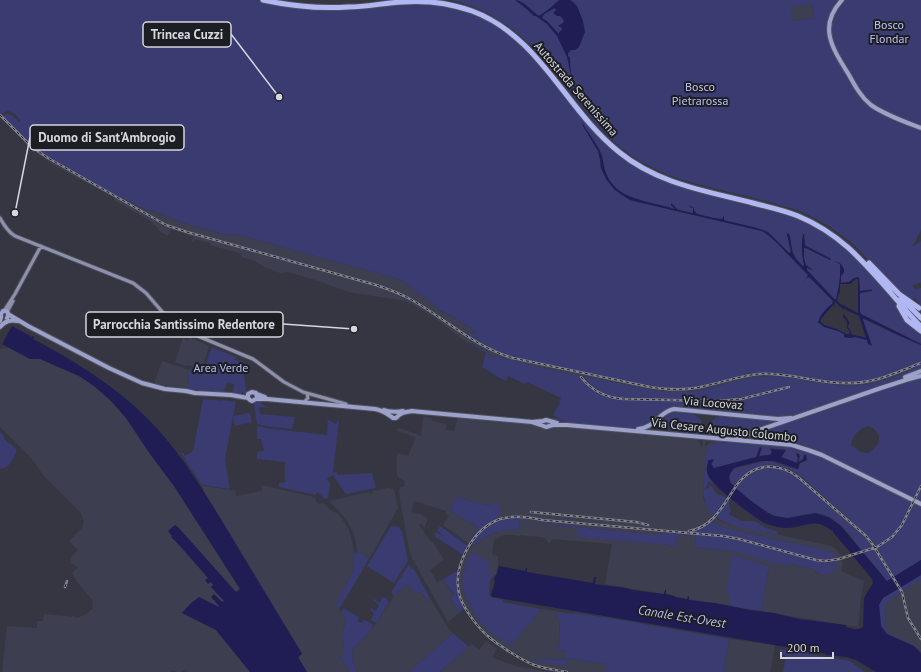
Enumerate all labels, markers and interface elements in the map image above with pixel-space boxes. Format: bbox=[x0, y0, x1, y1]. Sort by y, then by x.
park label: Bosco Flondar bbox=[869, 17, 909, 46]
callout: Trincea Cuzzi bbox=[143, 22, 231, 47]
text: Trincea Cuzzi bbox=[151, 26, 223, 43]
street label: Autostrada Serenissima bbox=[531, 38, 621, 139]
park label: Bosco Pietrarossa bbox=[672, 79, 728, 108]
callout: Duomo di Sant'Ambrogio bbox=[30, 125, 184, 150]
text: Duomo di Sant'Ambrogio bbox=[38, 129, 176, 146]
callout: Parrocchia Santissimo Redentore bbox=[86, 312, 283, 337]
text: Parrocchia Santissimo Redentore bbox=[93, 316, 275, 333]
park label: Area Verde bbox=[194, 360, 248, 375]
street label: Via Locovaz bbox=[682, 392, 743, 413]
street label: Via Cesare Augusto Colombo bbox=[650, 414, 798, 445]
water label: Canale Est-Ovest bbox=[637, 601, 728, 632]
scale bar bbox=[781, 634, 833, 660]
text: 200 m bbox=[787, 640, 820, 655]

